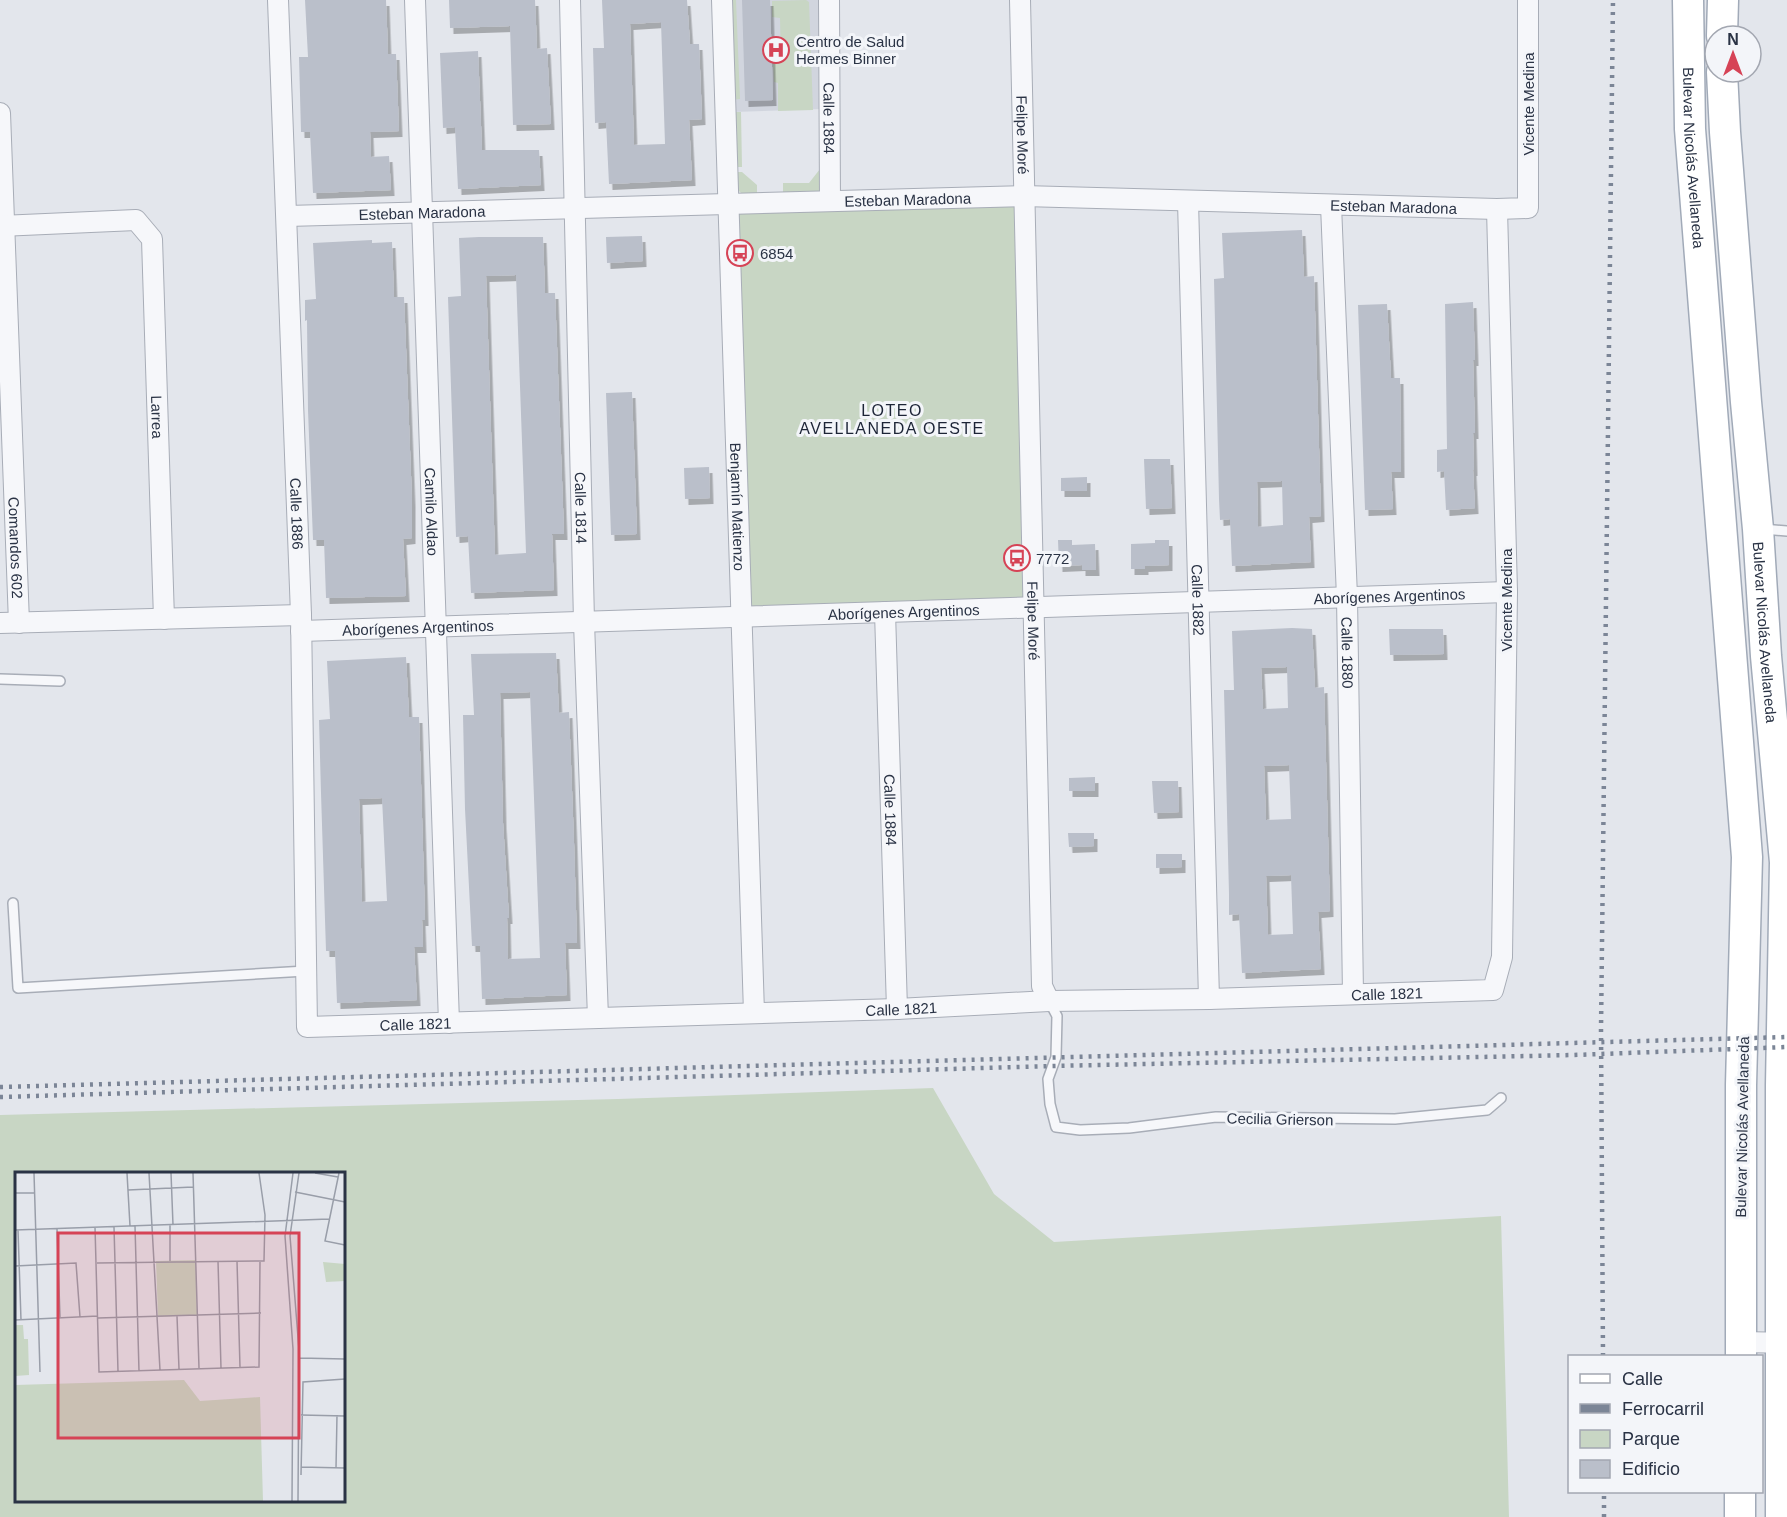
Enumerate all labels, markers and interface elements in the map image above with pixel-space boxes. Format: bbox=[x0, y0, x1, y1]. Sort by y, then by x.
north arrow bbox=[1703, 24, 1763, 84]
text: N bbox=[1727, 31, 1739, 48]
place label: Centro de Salud Hermes Binner bbox=[796, 33, 904, 67]
hospital icon: Centro de Salud Hermes Binner bbox=[761, 35, 791, 65]
street label: Vicente Medina bbox=[1520, 52, 1537, 156]
street label: Bulevar Nicolás Avellaneda bbox=[1681, 67, 1708, 250]
street label: Calle 1884 bbox=[821, 82, 838, 154]
street label: Felipe Moré bbox=[1014, 95, 1032, 175]
street label: Esteban Maradona bbox=[844, 189, 972, 209]
street label: Esteban Maradona bbox=[1330, 196, 1458, 216]
street label: Esteban Maradona bbox=[358, 202, 486, 223]
bus stop icon: 6854 bbox=[725, 238, 755, 268]
place label: 6854 bbox=[760, 245, 793, 262]
street label: Larrea bbox=[148, 395, 167, 440]
district label: LOTEO AVELLANEDA OESTE bbox=[799, 402, 985, 437]
street label: Benjamín Matienzo bbox=[727, 442, 749, 571]
street label: Camilo Aldao bbox=[422, 467, 442, 556]
street label: Calle 1814 bbox=[572, 472, 591, 544]
street label: Calle 1886 bbox=[287, 477, 307, 550]
street label: Comandos 602 bbox=[6, 497, 27, 599]
street label: Bulevar Nicolás Avellaneda bbox=[1750, 541, 1781, 724]
bus stop icon: 7772 bbox=[1002, 543, 1032, 573]
street label: Vicente Medina bbox=[1498, 548, 1515, 652]
place label: 7772 bbox=[1036, 550, 1069, 567]
street label: Calle 1882 bbox=[1189, 564, 1208, 636]
street label: Felipe Moré bbox=[1024, 581, 1043, 661]
street label: Aborígenes Argentinos bbox=[1313, 585, 1466, 607]
street label: Aborígenes Argentinos bbox=[828, 601, 980, 622]
street label: Aborígenes Argentinos bbox=[342, 616, 494, 638]
street label: Calle 1880 bbox=[1339, 617, 1357, 689]
street label: Calle 1884 bbox=[881, 774, 901, 846]
street label: Calle 1821 bbox=[1351, 984, 1423, 1003]
street label: Calle 1821 bbox=[865, 998, 938, 1018]
street label: Calle 1821 bbox=[379, 1014, 452, 1033]
street label: Bulevar Nicolás Avellaneda bbox=[1732, 1035, 1752, 1218]
street label: Cecilia Grierson bbox=[1227, 1110, 1333, 1128]
inset map bbox=[15, 1172, 345, 1502]
legend bbox=[1568, 1355, 1763, 1493]
text: Calle bbox=[1622, 1369, 1663, 1389]
text: Ferrocarril bbox=[1622, 1399, 1704, 1419]
text: Parque bbox=[1622, 1429, 1680, 1449]
text: Edificio bbox=[1622, 1459, 1680, 1479]

